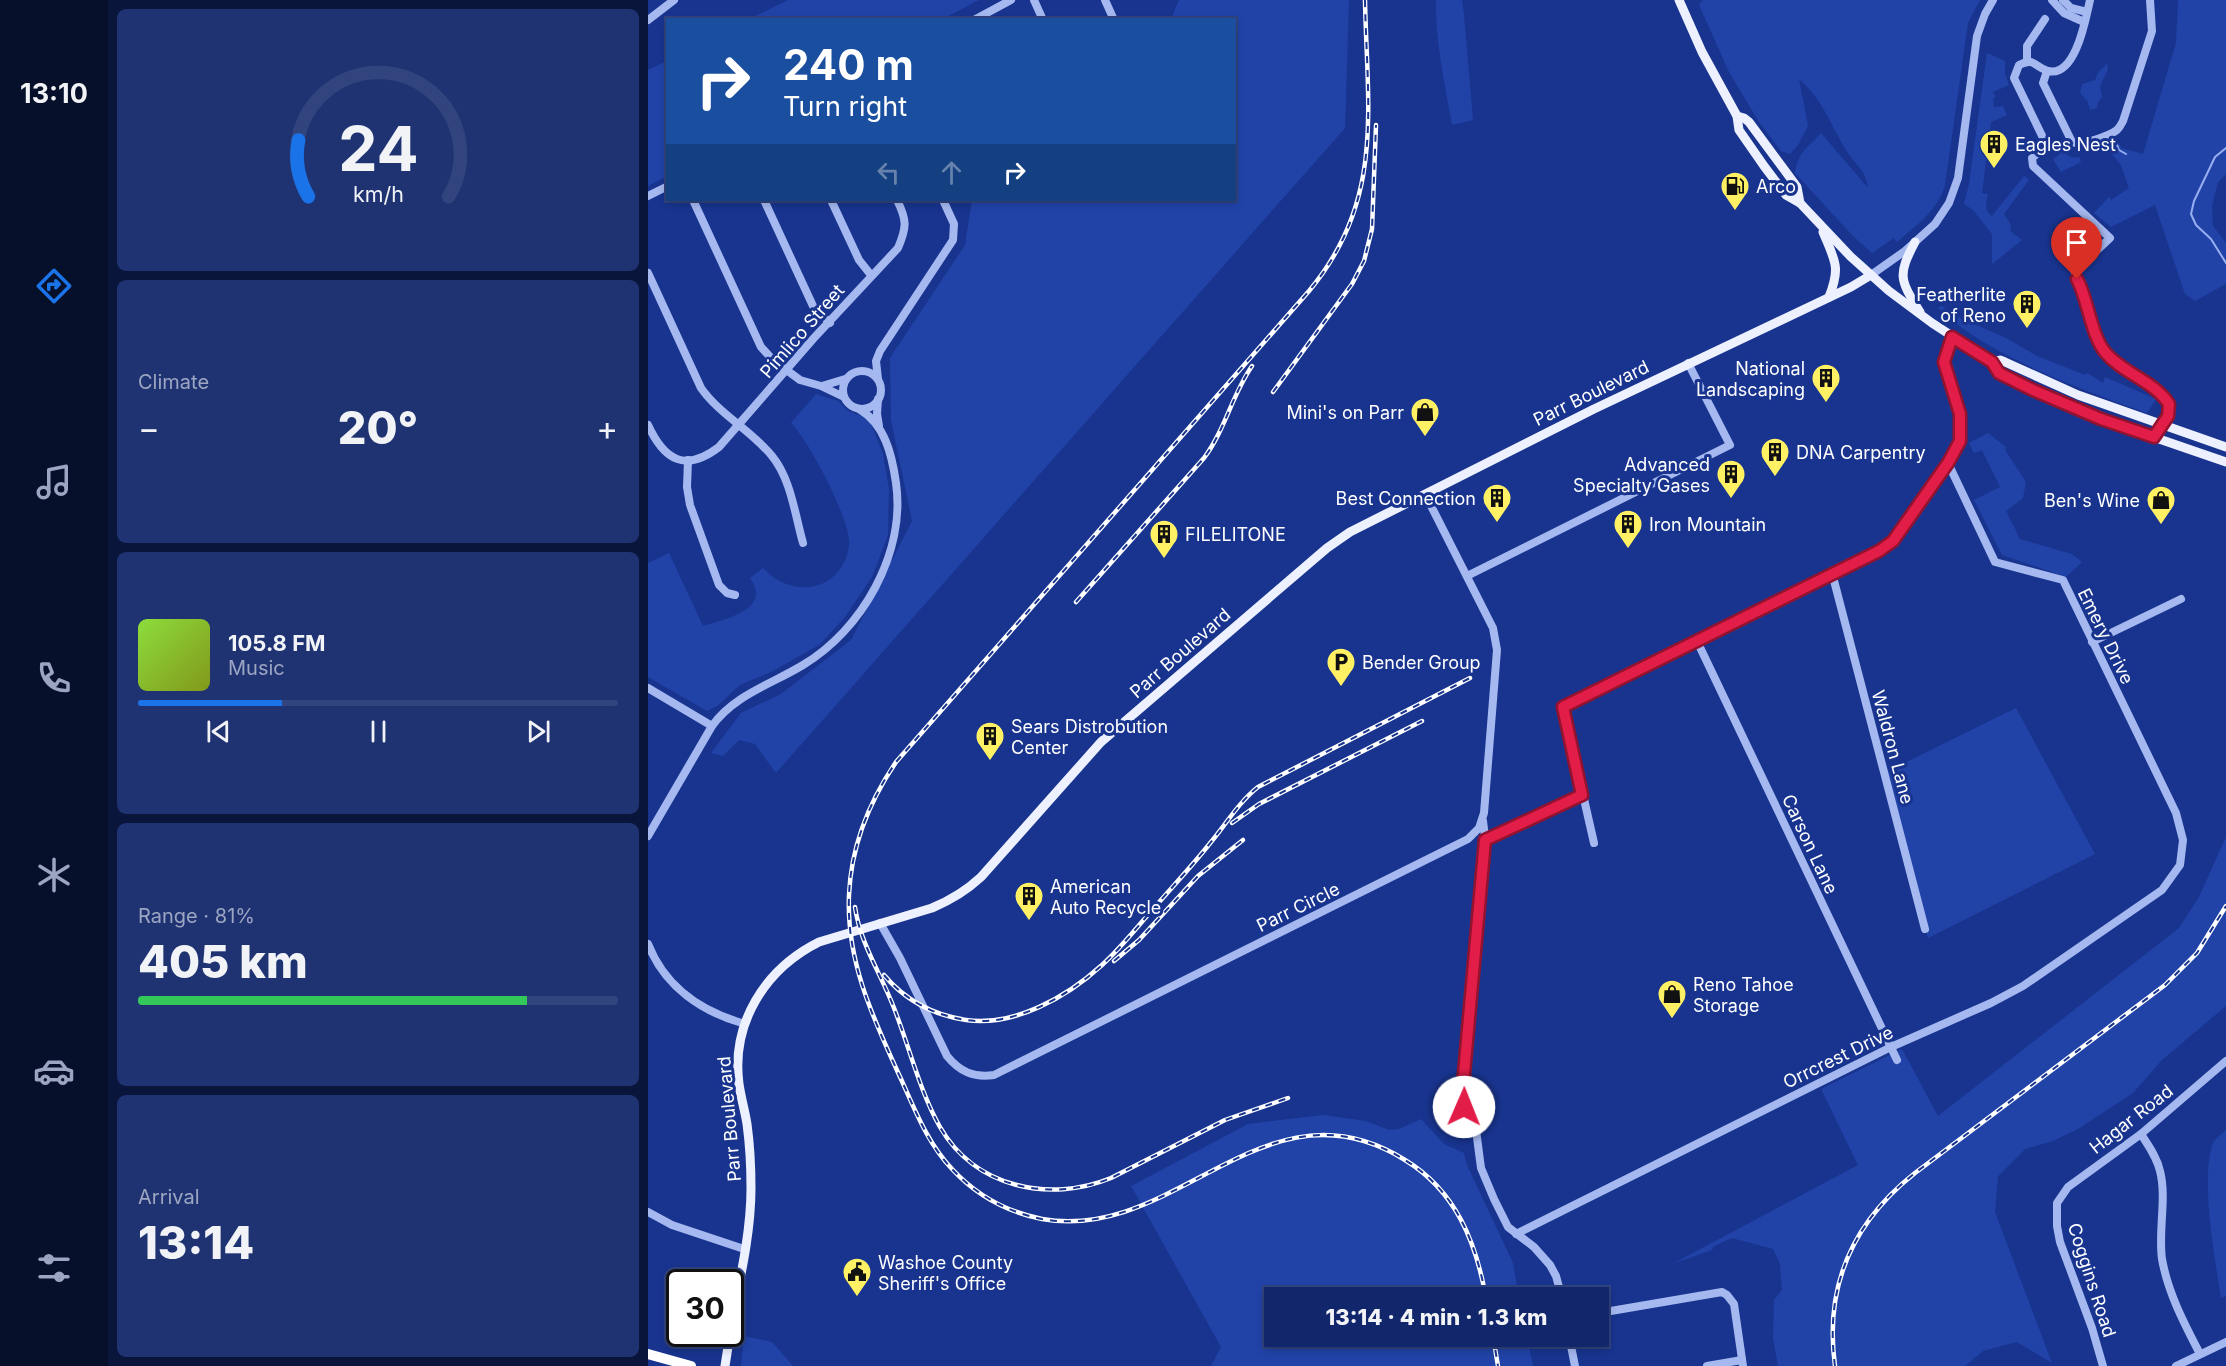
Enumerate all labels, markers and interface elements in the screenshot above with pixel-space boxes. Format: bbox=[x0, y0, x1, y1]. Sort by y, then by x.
text: 240 m bbox=[783, 39, 914, 90]
icon: right bbox=[684, 42, 762, 120]
text: 13:10 bbox=[20, 77, 88, 110]
text: Turn right bbox=[783, 90, 907, 123]
text: 24 bbox=[338, 111, 418, 186]
building icon: Eagles Nest bbox=[1978, 128, 2010, 170]
place label: Eagles Nest bbox=[2015, 134, 2116, 155]
icon: left bbox=[872, 156, 905, 189]
icon: ahead bbox=[935, 156, 968, 189]
icon: right bbox=[998, 156, 1031, 189]
fuel station icon: Arco bbox=[1719, 170, 1751, 212]
place label: Arco bbox=[1756, 176, 1796, 197]
text: km/h bbox=[353, 182, 403, 208]
pin bbox=[2051, 217, 2102, 279]
icon: arrive bbox=[2060, 226, 2093, 259]
icon: directions bbox=[33, 265, 75, 307]
street label: Pimlico Street bbox=[756, 280, 848, 382]
place label: Featherlite of Reno bbox=[1916, 284, 2006, 326]
building icon: Featherlite of Reno bbox=[2011, 288, 2043, 330]
street label: Parr Boulevard bbox=[1530, 356, 1652, 430]
place label: National Landscaping bbox=[1696, 358, 1805, 400]
building icon: National Landscaping bbox=[1810, 362, 1842, 404]
text: Climate bbox=[138, 370, 209, 394]
shop icon: Mini's on Parr bbox=[1409, 396, 1441, 438]
text: 20° bbox=[338, 400, 418, 455]
place label: Mini's on Parr bbox=[1286, 402, 1404, 423]
text: − bbox=[138, 408, 160, 448]
text: + bbox=[596, 408, 618, 448]
building icon: DNA Carpentry bbox=[1759, 436, 1791, 478]
place label: DNA Carpentry bbox=[1796, 442, 1926, 463]
place label: Advanced Specialty Gases bbox=[1573, 454, 1710, 496]
building icon: Advanced Specialty Gases bbox=[1715, 458, 1747, 500]
icon: music bbox=[33, 461, 75, 503]
building icon: Best Connection bbox=[1481, 482, 1513, 524]
shop icon: Ben's Wine bbox=[2145, 484, 2177, 526]
place label: Best Connection bbox=[1336, 488, 1476, 509]
place label: Ben's Wine bbox=[2044, 490, 2140, 511]
building icon: Iron Mountain bbox=[1612, 508, 1644, 550]
place label: Iron Mountain bbox=[1649, 514, 1766, 535]
building icon: FILELITONE bbox=[1148, 518, 1180, 560]
place label: FILELITONE bbox=[1185, 524, 1286, 545]
street label: Emery Drive bbox=[2074, 585, 2138, 687]
street label: Parr Boulevard bbox=[1126, 604, 1234, 702]
text: 105.8 FM bbox=[228, 630, 326, 656]
parking icon: Bender Group bbox=[1325, 646, 1357, 688]
place label: Bender Group bbox=[1362, 652, 1481, 673]
text: Music bbox=[228, 656, 285, 680]
icon: phone bbox=[33, 657, 75, 699]
street label: Waldron Lane bbox=[1868, 688, 1918, 806]
icon: previous bbox=[202, 715, 235, 748]
icon: pause bbox=[362, 715, 395, 748]
icon: next bbox=[522, 715, 555, 748]
place label: Sears Distrobution Center bbox=[1011, 716, 1168, 758]
building icon: Sears Distrobution Center bbox=[974, 720, 1006, 762]
street label: Carson Lane bbox=[1778, 791, 1842, 897]
icon: climate bbox=[33, 854, 75, 896]
place label: American Auto Recycle bbox=[1050, 876, 1161, 918]
street label: Parr Circle bbox=[1253, 878, 1343, 936]
building icon: American Auto Recycle bbox=[1013, 880, 1045, 922]
text: Range · 81% bbox=[138, 904, 255, 928]
text: 405 km bbox=[138, 934, 308, 989]
place label: Reno Tahoe Storage bbox=[1693, 974, 1794, 1016]
shop icon: Reno Tahoe Storage bbox=[1656, 978, 1688, 1020]
street label: Orrcrest Drive bbox=[1780, 1021, 1896, 1093]
icon: car bbox=[33, 1050, 75, 1092]
street label: Parr Boulevard bbox=[713, 1055, 745, 1183]
position arrow bbox=[1432, 1075, 1496, 1139]
street label: Hagar Road bbox=[2085, 1080, 2177, 1158]
text: Arrival bbox=[138, 1185, 200, 1209]
text: 13:14 bbox=[138, 1215, 254, 1270]
street label: Coggins Road bbox=[2064, 1220, 2120, 1340]
icon: filters bbox=[33, 1247, 75, 1289]
place label: Washoe County Sheriff's Office bbox=[878, 1252, 1013, 1294]
public building icon: Washoe County Sheriff's Office bbox=[841, 1256, 873, 1298]
speed limit sign: 30 bbox=[666, 1269, 744, 1347]
text: 13:14 · 4 min · 1.3 km bbox=[1326, 1304, 1547, 1330]

